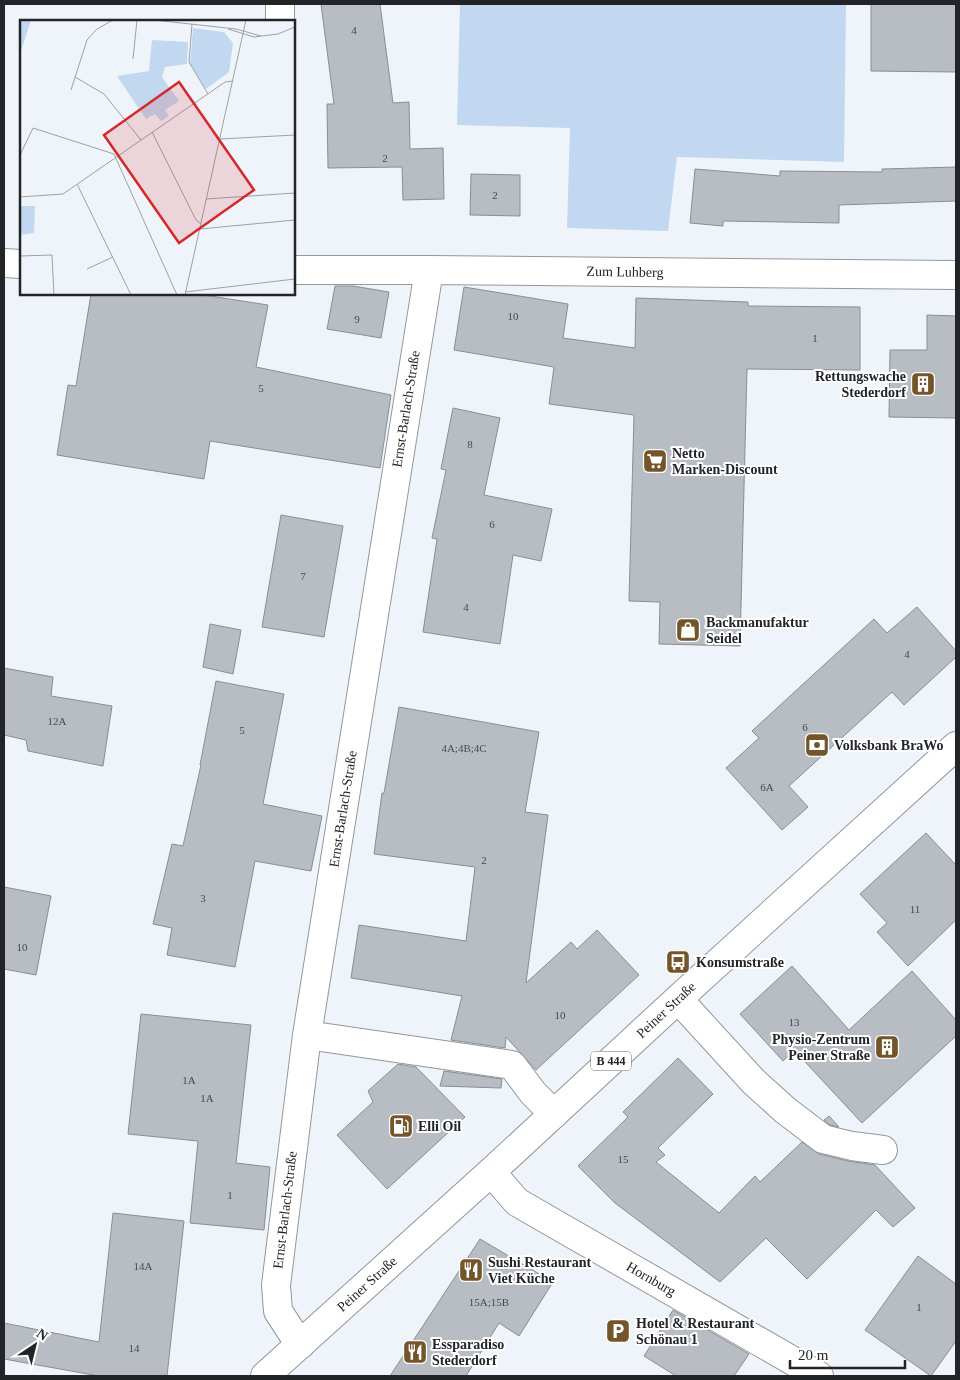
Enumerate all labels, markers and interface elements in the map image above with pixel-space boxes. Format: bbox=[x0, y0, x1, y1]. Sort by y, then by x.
inset map bbox=[20, 20, 295, 295]
house number: 4 bbox=[351, 24, 357, 36]
house number: 2 bbox=[382, 152, 388, 164]
house number: 2 bbox=[492, 189, 498, 201]
street label: Zum Luhberg bbox=[586, 264, 664, 280]
house number: 10 bbox=[508, 310, 519, 322]
house number: 9 bbox=[354, 313, 360, 325]
house number: 1 bbox=[812, 332, 818, 344]
street label: Ernst-Barlach-Straße bbox=[389, 349, 423, 469]
place label: Rettungswache Stederdorf bbox=[815, 369, 906, 400]
building icon: Rettungswache Stederdorf bbox=[910, 371, 936, 397]
house number: 5 bbox=[258, 382, 264, 394]
house number: 8 bbox=[467, 438, 473, 450]
place label: Netto Marken-Discount bbox=[672, 446, 778, 477]
supermarket icon: Netto Marken-Discount bbox=[642, 448, 668, 474]
house number: 6 bbox=[489, 518, 495, 530]
house number: 7 bbox=[300, 570, 306, 582]
house number: 4 bbox=[463, 601, 469, 613]
place label: Backmanufaktur Seidel bbox=[706, 615, 809, 646]
shop icon: Backmanufaktur Seidel bbox=[675, 617, 701, 643]
house number: 4 bbox=[904, 648, 910, 660]
house number: 12A bbox=[48, 715, 67, 727]
house number: 6 bbox=[802, 721, 808, 733]
house number: 5 bbox=[239, 724, 245, 736]
bank icon: Volksbank BraWo bbox=[804, 732, 830, 758]
place label: Volksbank BraWo bbox=[834, 738, 944, 753]
house number: 4A;4B;4C bbox=[441, 742, 487, 754]
street label: Ernst-Barlach-Straße bbox=[326, 749, 360, 869]
house number: 6A bbox=[760, 781, 774, 793]
house number: 2 bbox=[481, 854, 487, 866]
house number: 3 bbox=[200, 892, 206, 904]
house number: 11 bbox=[910, 903, 920, 915]
house number: 10 bbox=[17, 941, 28, 953]
bus stop icon: Konsumstraße bbox=[665, 949, 691, 975]
place label: Konsumstraße bbox=[696, 955, 784, 970]
street label: Peiner Straße bbox=[633, 979, 699, 1041]
house number: 10 bbox=[555, 1009, 566, 1021]
house number: 13 bbox=[789, 1016, 800, 1028]
place label: Physio-Zentrum Peiner Straße bbox=[772, 1032, 870, 1063]
building icon: Physio-Zentrum Peiner Straße bbox=[874, 1034, 900, 1060]
road number: B 444 bbox=[591, 1052, 631, 1070]
house number: 1A bbox=[182, 1074, 196, 1086]
house number: 1A bbox=[200, 1092, 214, 1104]
fuel station icon: Elli Oil bbox=[388, 1113, 414, 1139]
place label: Elli Oil bbox=[418, 1119, 461, 1134]
street label: Ernst-Barlach-Straße bbox=[270, 1150, 300, 1270]
house number: 15 bbox=[618, 1153, 629, 1165]
house number: 1 bbox=[227, 1189, 233, 1201]
street label: Peiner Straße bbox=[334, 1253, 400, 1315]
place label: Sushi Restaurant Viet Küche bbox=[488, 1255, 591, 1286]
restaurant icon: Sushi Restaurant Viet Küche bbox=[458, 1257, 484, 1283]
street label: Hornburg bbox=[624, 1259, 678, 1299]
house number: 14A bbox=[134, 1260, 153, 1272]
house number: 15A;15B bbox=[469, 1296, 509, 1308]
house number: 1 bbox=[916, 1301, 922, 1313]
place label: Hotel & Restaurant Schönau 1 bbox=[636, 1316, 755, 1347]
parking icon: Hotel & Restaurant Schönau 1 bbox=[605, 1318, 631, 1344]
north arrow bbox=[10, 1320, 60, 1370]
text: N bbox=[34, 1326, 51, 1344]
place label: Essparadiso Stederdorf bbox=[432, 1337, 504, 1368]
scale bar bbox=[790, 1338, 905, 1370]
restaurant icon: Essparadiso Stederdorf bbox=[402, 1339, 428, 1365]
house number: 14 bbox=[129, 1342, 140, 1354]
text: 20 m bbox=[798, 1347, 829, 1363]

